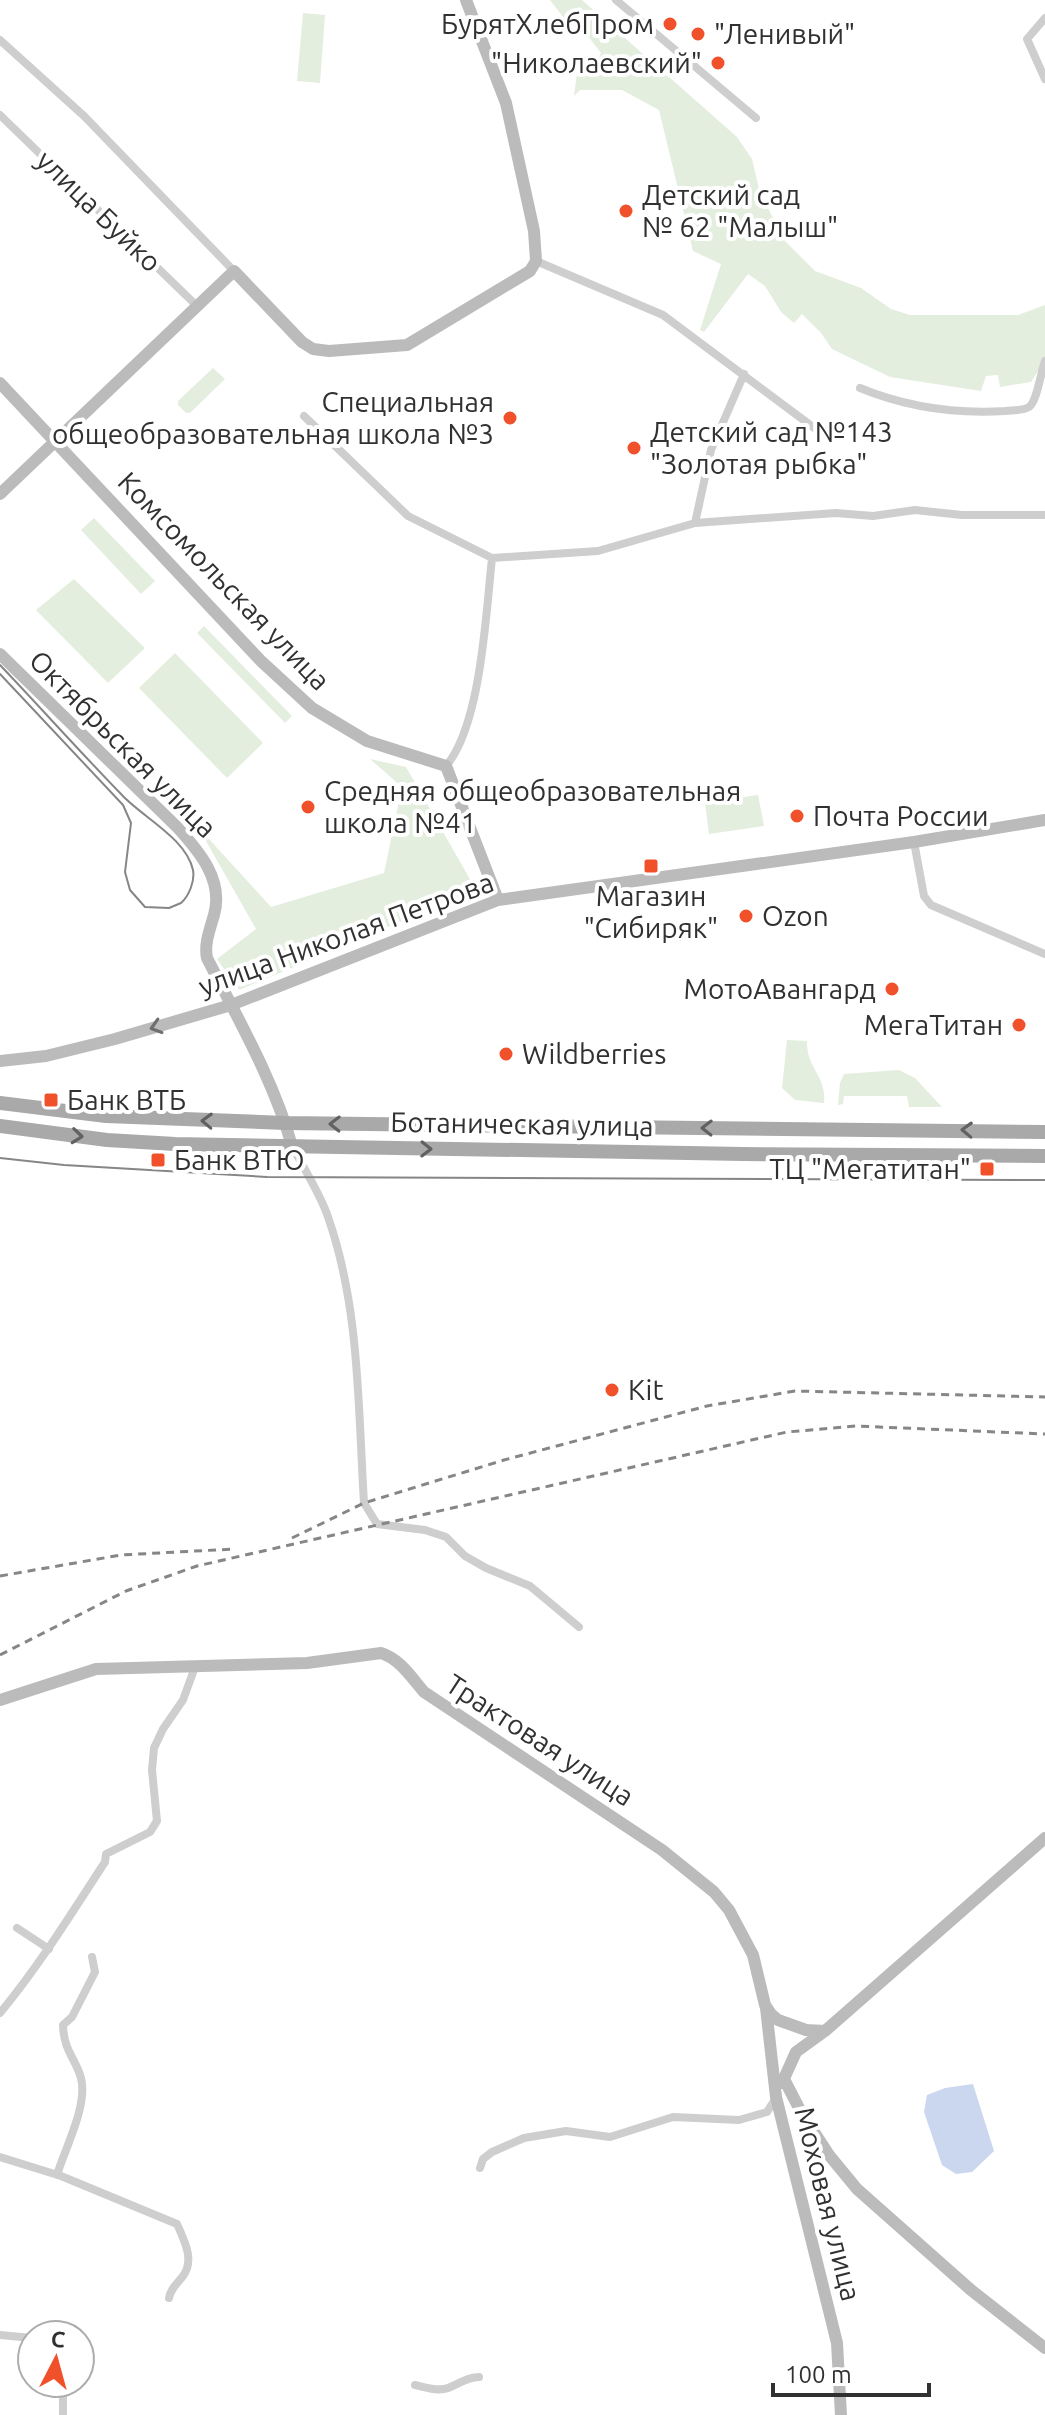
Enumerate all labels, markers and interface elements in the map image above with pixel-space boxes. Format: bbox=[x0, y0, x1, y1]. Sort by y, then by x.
place label: БурятХлебПром bbox=[441, 8, 654, 39]
marker: БурятХлебПром bbox=[661, 15, 679, 33]
place label: "Ленивый" bbox=[714, 18, 855, 49]
marker: "Ленивый" bbox=[689, 25, 707, 43]
place label: "Николаевский" bbox=[491, 47, 702, 78]
marker: "Николаевский" bbox=[709, 54, 727, 72]
street label: улица Буйко bbox=[31, 144, 168, 278]
place label: Детский сад № 62 "Малыш" bbox=[642, 179, 838, 242]
marker: Детский сад № 62 "Малыш" bbox=[617, 202, 635, 220]
place label: Специальная общеобразовательная школа №3 bbox=[52, 386, 494, 449]
marker: Специальная общеобразовательная школа №3 bbox=[501, 409, 519, 427]
place label: Детский сад №143 "Золотая рыбка" bbox=[650, 416, 893, 479]
marker: Детский сад №143 "Золотая рыбка" bbox=[625, 439, 643, 457]
street label: Комсомольская улица bbox=[112, 465, 336, 696]
street label: Октябрьская улица bbox=[24, 644, 223, 843]
place label: Средняя общеобразовательная школа №41 bbox=[324, 775, 741, 838]
marker: Средняя общеобразовательная школа №41 bbox=[299, 798, 317, 816]
place label: Почта России bbox=[813, 800, 989, 831]
marker: Почта России bbox=[788, 807, 806, 825]
marker: Магазин "Сибиряк" bbox=[642, 857, 660, 875]
street label: улица Николая Петрова bbox=[194, 866, 497, 1001]
place label: Магазин "Сибиряк" bbox=[584, 880, 718, 943]
place label: Ozon bbox=[762, 900, 829, 931]
marker: Ozon bbox=[737, 907, 755, 925]
place label: МотоАвангард bbox=[684, 973, 876, 1004]
marker: МотоАвангард bbox=[883, 980, 901, 998]
place label: МегаТитан bbox=[864, 1009, 1003, 1040]
marker: МегаТитан bbox=[1010, 1016, 1028, 1034]
one-way arrow bbox=[149, 1018, 163, 1034]
place label: Wildberries bbox=[522, 1038, 666, 1069]
marker: Wildberries bbox=[497, 1045, 515, 1063]
place label: Банк ВТБ bbox=[67, 1084, 186, 1115]
marker: Банк ВТБ bbox=[42, 1091, 60, 1109]
street label: Ботаническая улица bbox=[390, 1106, 654, 1141]
one-way arrow bbox=[200, 1112, 213, 1130]
one-way arrow bbox=[328, 1115, 341, 1133]
one-way arrow bbox=[700, 1120, 713, 1137]
one-way arrow bbox=[960, 1121, 973, 1138]
one-way arrow bbox=[71, 1128, 84, 1145]
one-way arrow bbox=[420, 1140, 433, 1157]
place label: Банк ВТЮ bbox=[174, 1144, 305, 1175]
marker: Банк ВТЮ bbox=[149, 1151, 167, 1169]
place label: ТЦ "Мегатитан" bbox=[769, 1153, 971, 1184]
marker: ТЦ "Мегатитан" bbox=[978, 1160, 996, 1178]
place label: Kit bbox=[628, 1374, 663, 1405]
marker: Kit bbox=[603, 1381, 621, 1399]
street label: Трактовая улица bbox=[441, 1668, 640, 1812]
street label: Моховая улица bbox=[789, 2104, 868, 2304]
north arrow bbox=[16, 2319, 96, 2399]
text: С bbox=[50, 2325, 66, 2352]
scale bar bbox=[773, 2347, 929, 2397]
text: 100 m bbox=[785, 2361, 852, 2388]

